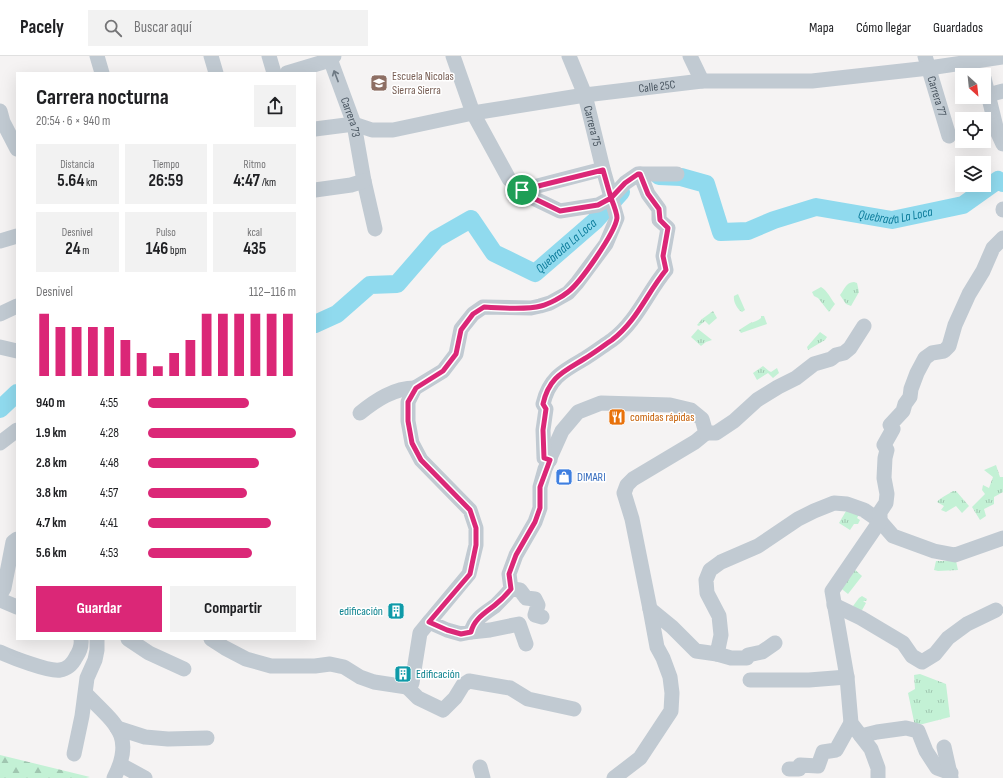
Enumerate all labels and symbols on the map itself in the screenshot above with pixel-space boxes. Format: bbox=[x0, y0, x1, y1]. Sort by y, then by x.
north arrow bbox=[955, 68, 991, 104]
place label: Escuela Nicolas Sierra Sierra bbox=[392, 69, 454, 98]
one-way arrow bbox=[332, 71, 340, 83]
school or university icon: Escuela Nicolas Sierra Sierra bbox=[369, 73, 389, 93]
street label: Carrera 77 bbox=[924, 74, 950, 118]
street label: Calle 25C bbox=[638, 77, 676, 96]
street label: Carrera 73 bbox=[337, 95, 364, 138]
street label: Carrera 75 bbox=[580, 104, 605, 148]
pin bbox=[505, 173, 539, 207]
water label: Quebrada La Loca bbox=[857, 204, 935, 228]
water label: Quebrada La Loca bbox=[532, 215, 601, 277]
restaurant icon: comidas rápidas bbox=[607, 407, 627, 427]
place label: comidas rápidas bbox=[630, 410, 695, 425]
shop icon: DIMARI bbox=[554, 467, 574, 487]
place label: DIMARI bbox=[577, 470, 606, 485]
building icon: edificación bbox=[386, 601, 406, 621]
place label: edificación bbox=[339, 604, 383, 619]
building icon: Edificación bbox=[393, 664, 413, 684]
place label: Edificación bbox=[416, 667, 460, 682]

